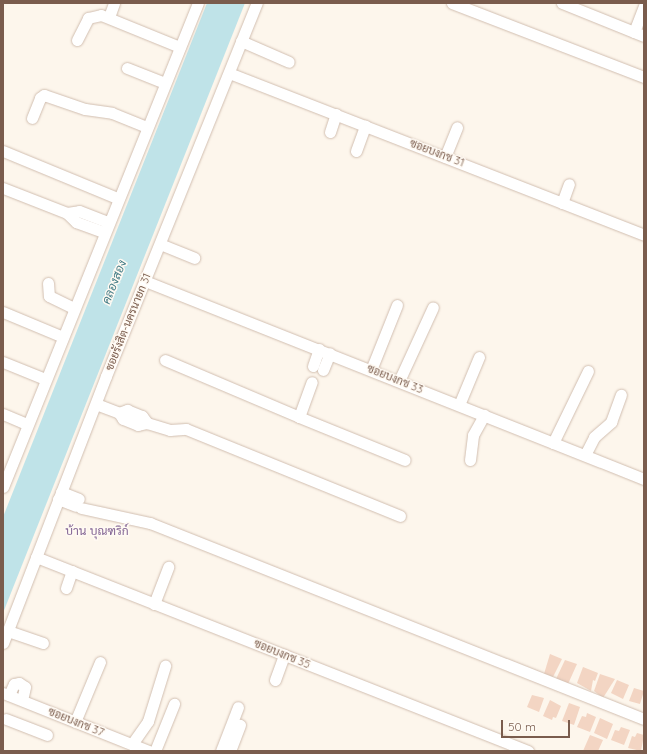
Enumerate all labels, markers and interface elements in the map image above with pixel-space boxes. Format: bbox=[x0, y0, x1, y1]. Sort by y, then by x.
street label: ซอยบงกช 31 bbox=[408, 137, 466, 169]
water label: คลองสอง bbox=[99, 258, 129, 306]
street label: ซอยรังสิต-นครนายก 31 bbox=[102, 271, 154, 373]
street label: ซอยบงกช 33 bbox=[365, 362, 425, 396]
district label: บ้าน บุณฑริก์ bbox=[65, 524, 129, 538]
street label: ซอยบงกช 35 bbox=[252, 637, 312, 671]
street label: ซอยบงกช 37 bbox=[46, 705, 106, 739]
scale bar bbox=[503, 712, 572, 738]
text: 50 m bbox=[508, 719, 536, 734]

